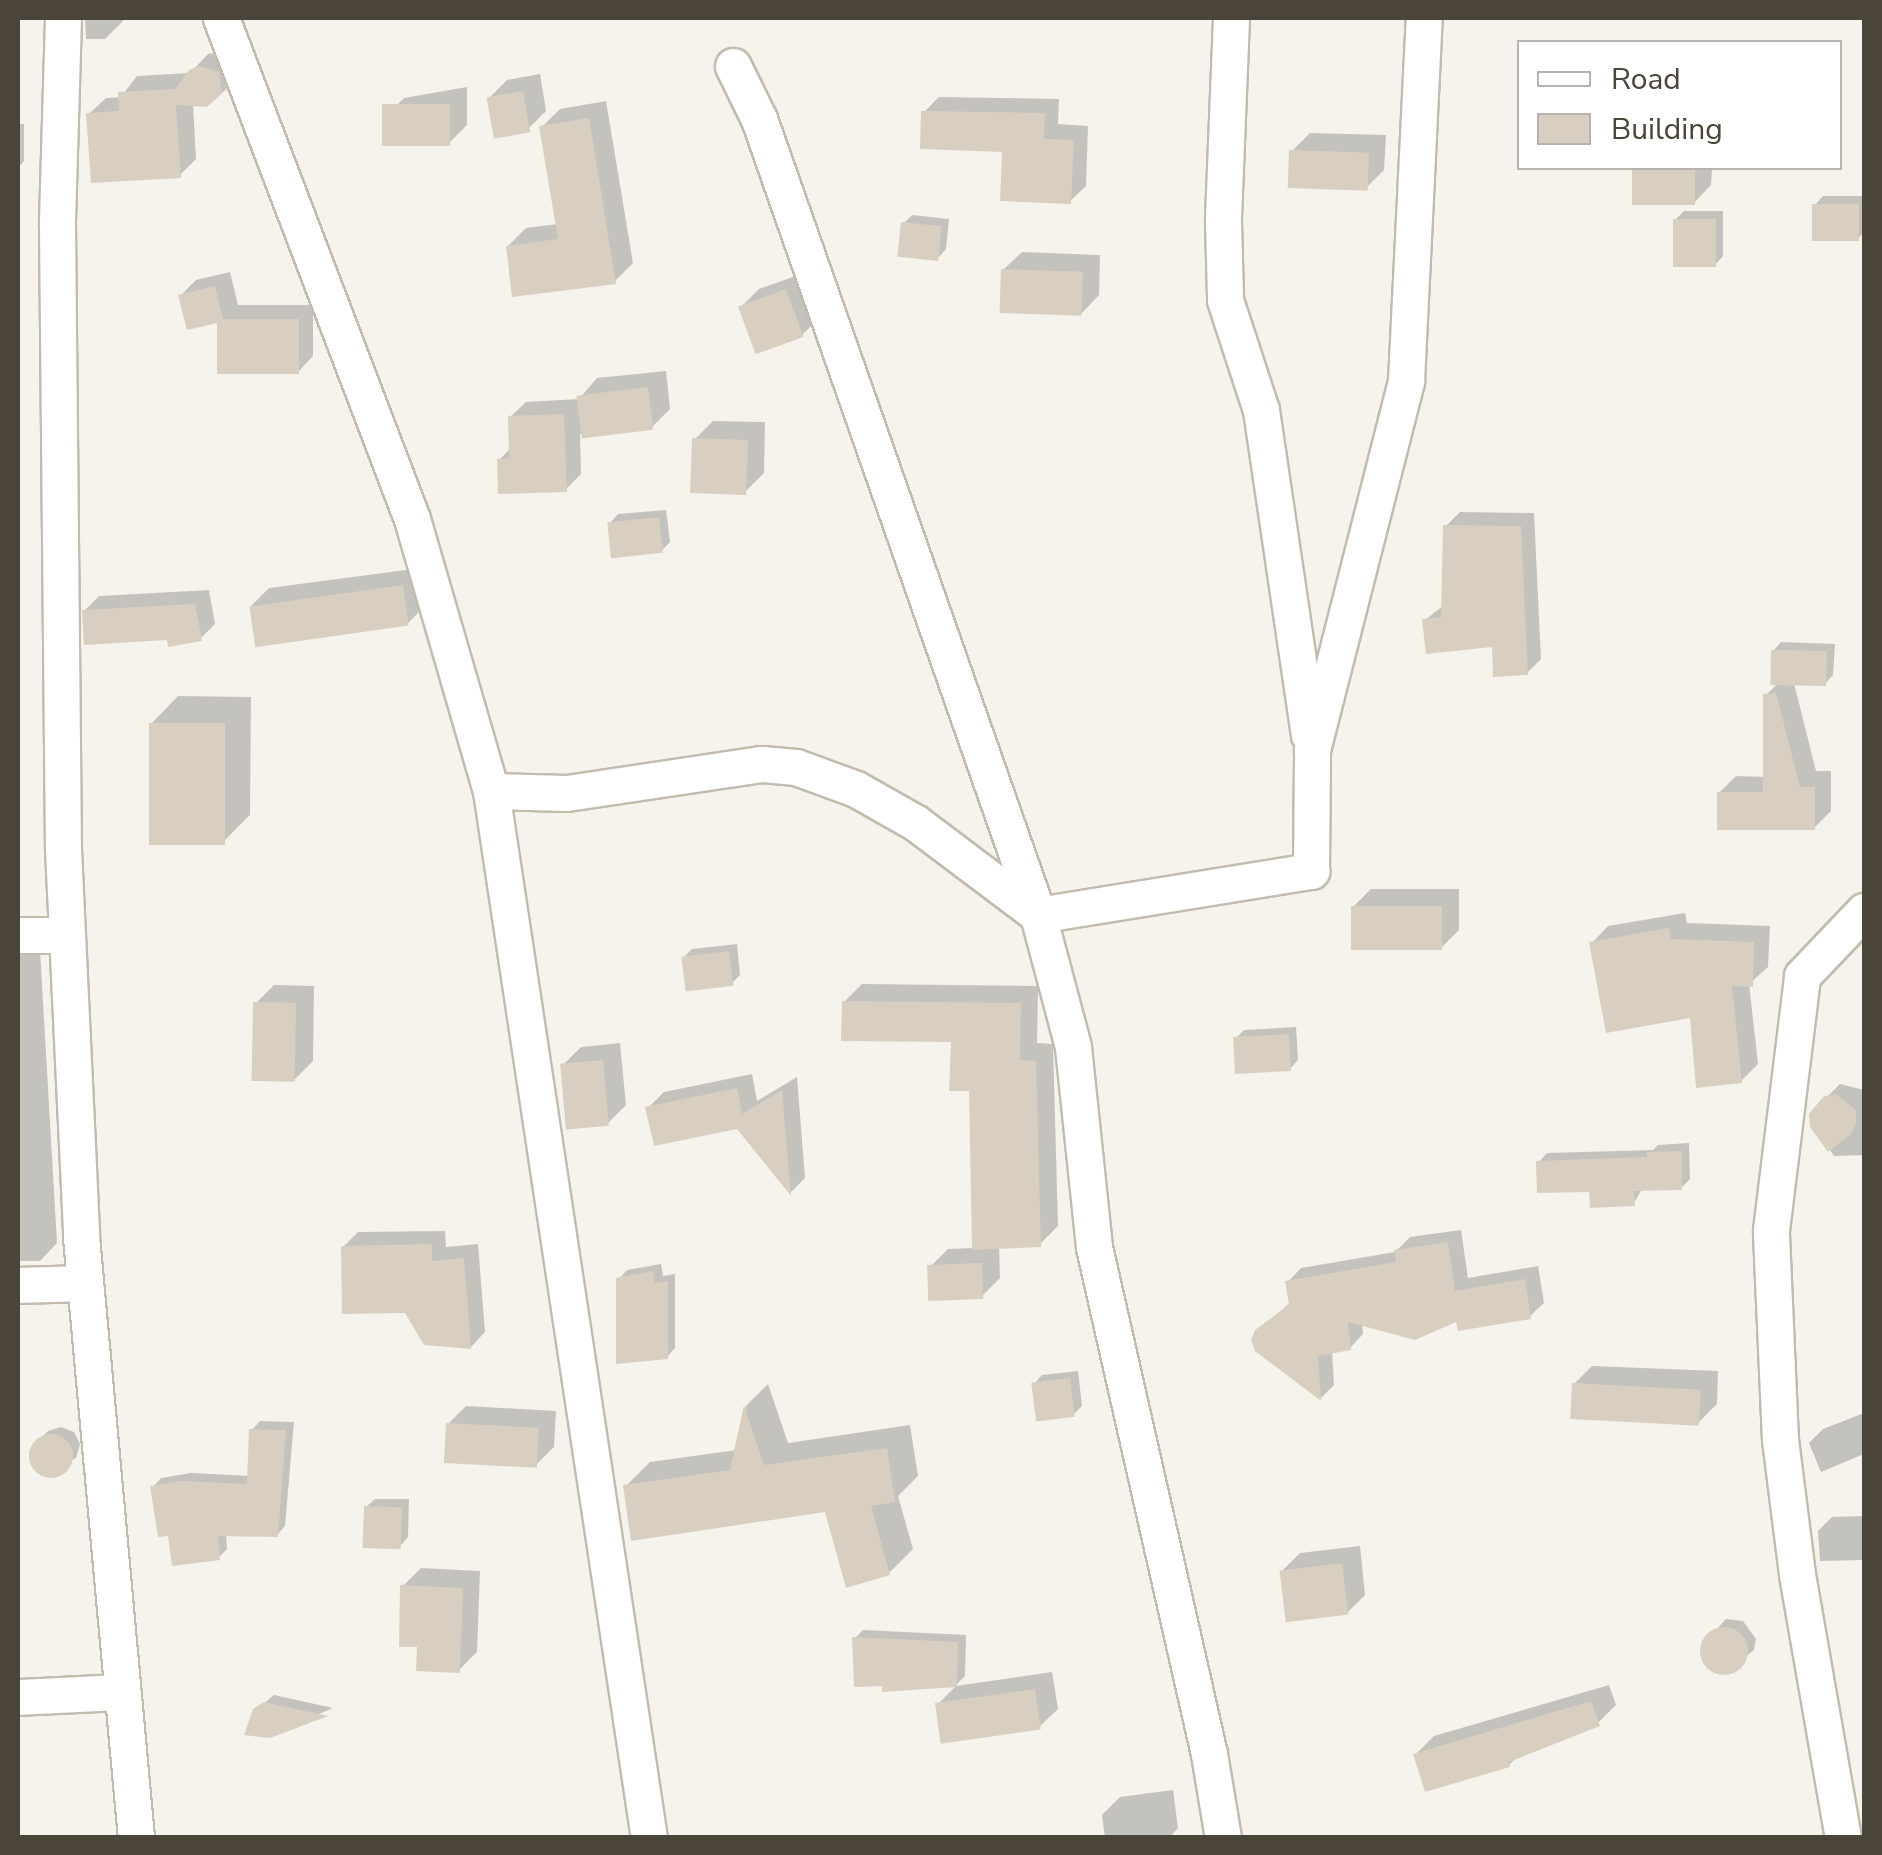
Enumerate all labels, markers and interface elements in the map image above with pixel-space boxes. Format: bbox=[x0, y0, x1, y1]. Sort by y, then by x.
legend bbox=[1517, 40, 1842, 170]
text: Road bbox=[1611, 59, 1681, 100]
text: Building bbox=[1611, 109, 1723, 150]

